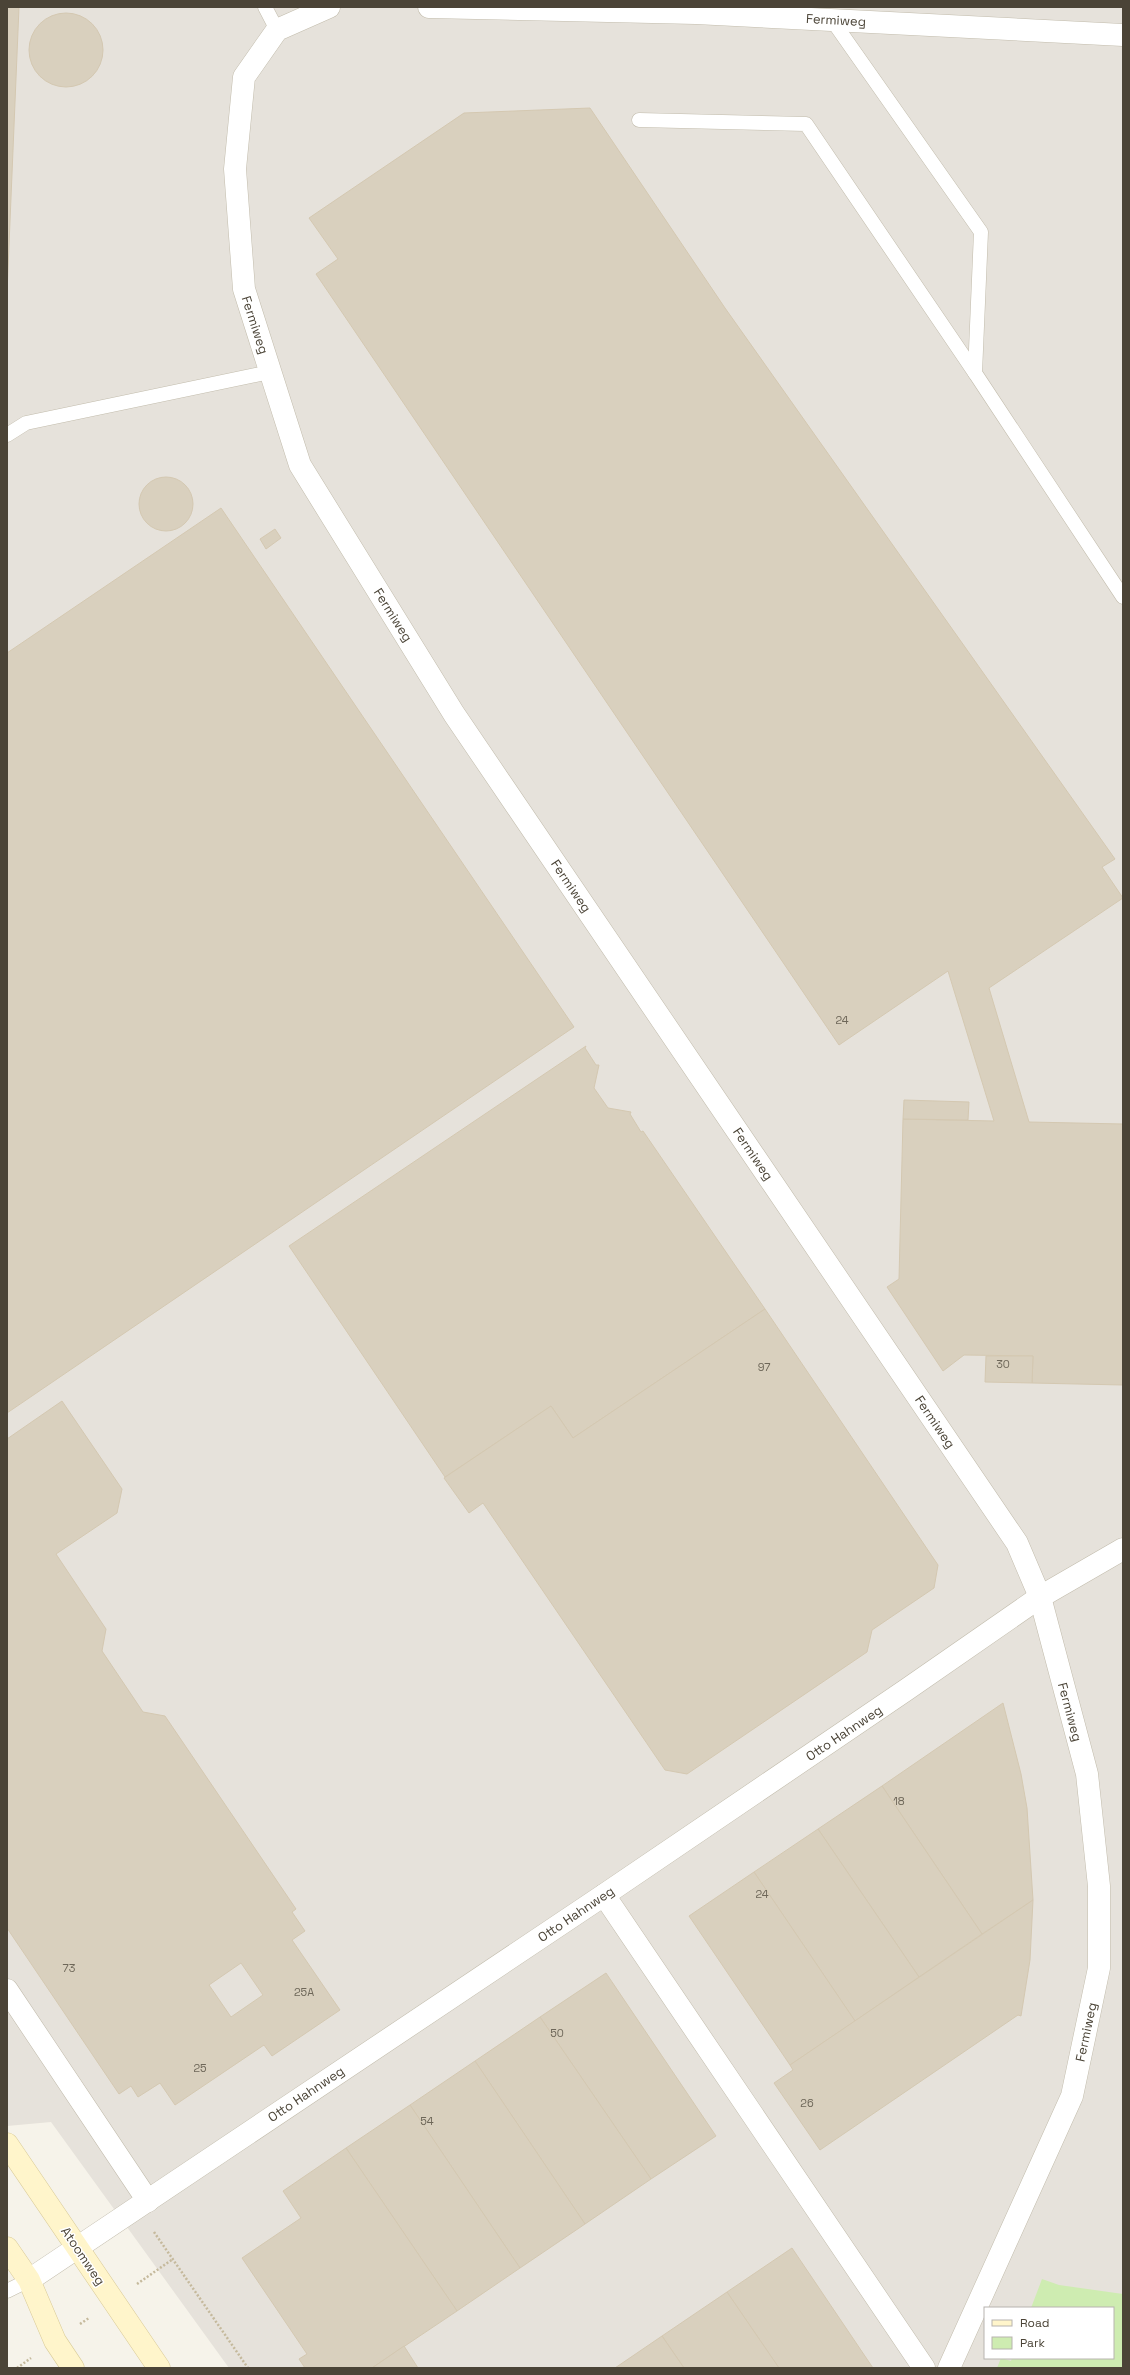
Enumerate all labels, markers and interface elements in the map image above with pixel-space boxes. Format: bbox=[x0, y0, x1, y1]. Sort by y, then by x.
street label: Fermiweg bbox=[805, 10, 867, 30]
street label: Fermiweg bbox=[238, 294, 272, 356]
street label: Fermiweg bbox=[370, 585, 416, 645]
street label: Fermiweg bbox=[547, 856, 595, 916]
house number: 24 bbox=[835, 1013, 849, 1027]
street label: Fermiweg bbox=[729, 1124, 777, 1184]
house number: 30 bbox=[996, 1357, 1010, 1371]
house number: 97 bbox=[758, 1360, 770, 1374]
street label: Fermiweg bbox=[911, 1392, 959, 1452]
street label: Fermiweg bbox=[1054, 1681, 1086, 1743]
street label: Otto Hahnweg bbox=[803, 1701, 885, 1765]
house number: 18 bbox=[893, 1794, 905, 1808]
street label: Otto Hahnweg bbox=[535, 1882, 617, 1946]
house number: 24 bbox=[755, 1887, 769, 1901]
house number: 73 bbox=[63, 1961, 76, 1975]
house number: 25A bbox=[294, 1985, 314, 1999]
street label: Fermiweg bbox=[1071, 2001, 1101, 2063]
house number: 50 bbox=[550, 2026, 564, 2040]
house number: 25 bbox=[193, 2061, 207, 2075]
street label: Otto Hahnweg bbox=[265, 2062, 347, 2126]
house number: 26 bbox=[800, 2096, 814, 2110]
house number: 54 bbox=[420, 2114, 434, 2128]
street label: Atoomweg bbox=[57, 2223, 109, 2289]
legend bbox=[984, 2307, 1114, 2359]
text: Road bbox=[1020, 2315, 1049, 2331]
text: Park bbox=[1020, 2335, 1045, 2351]

